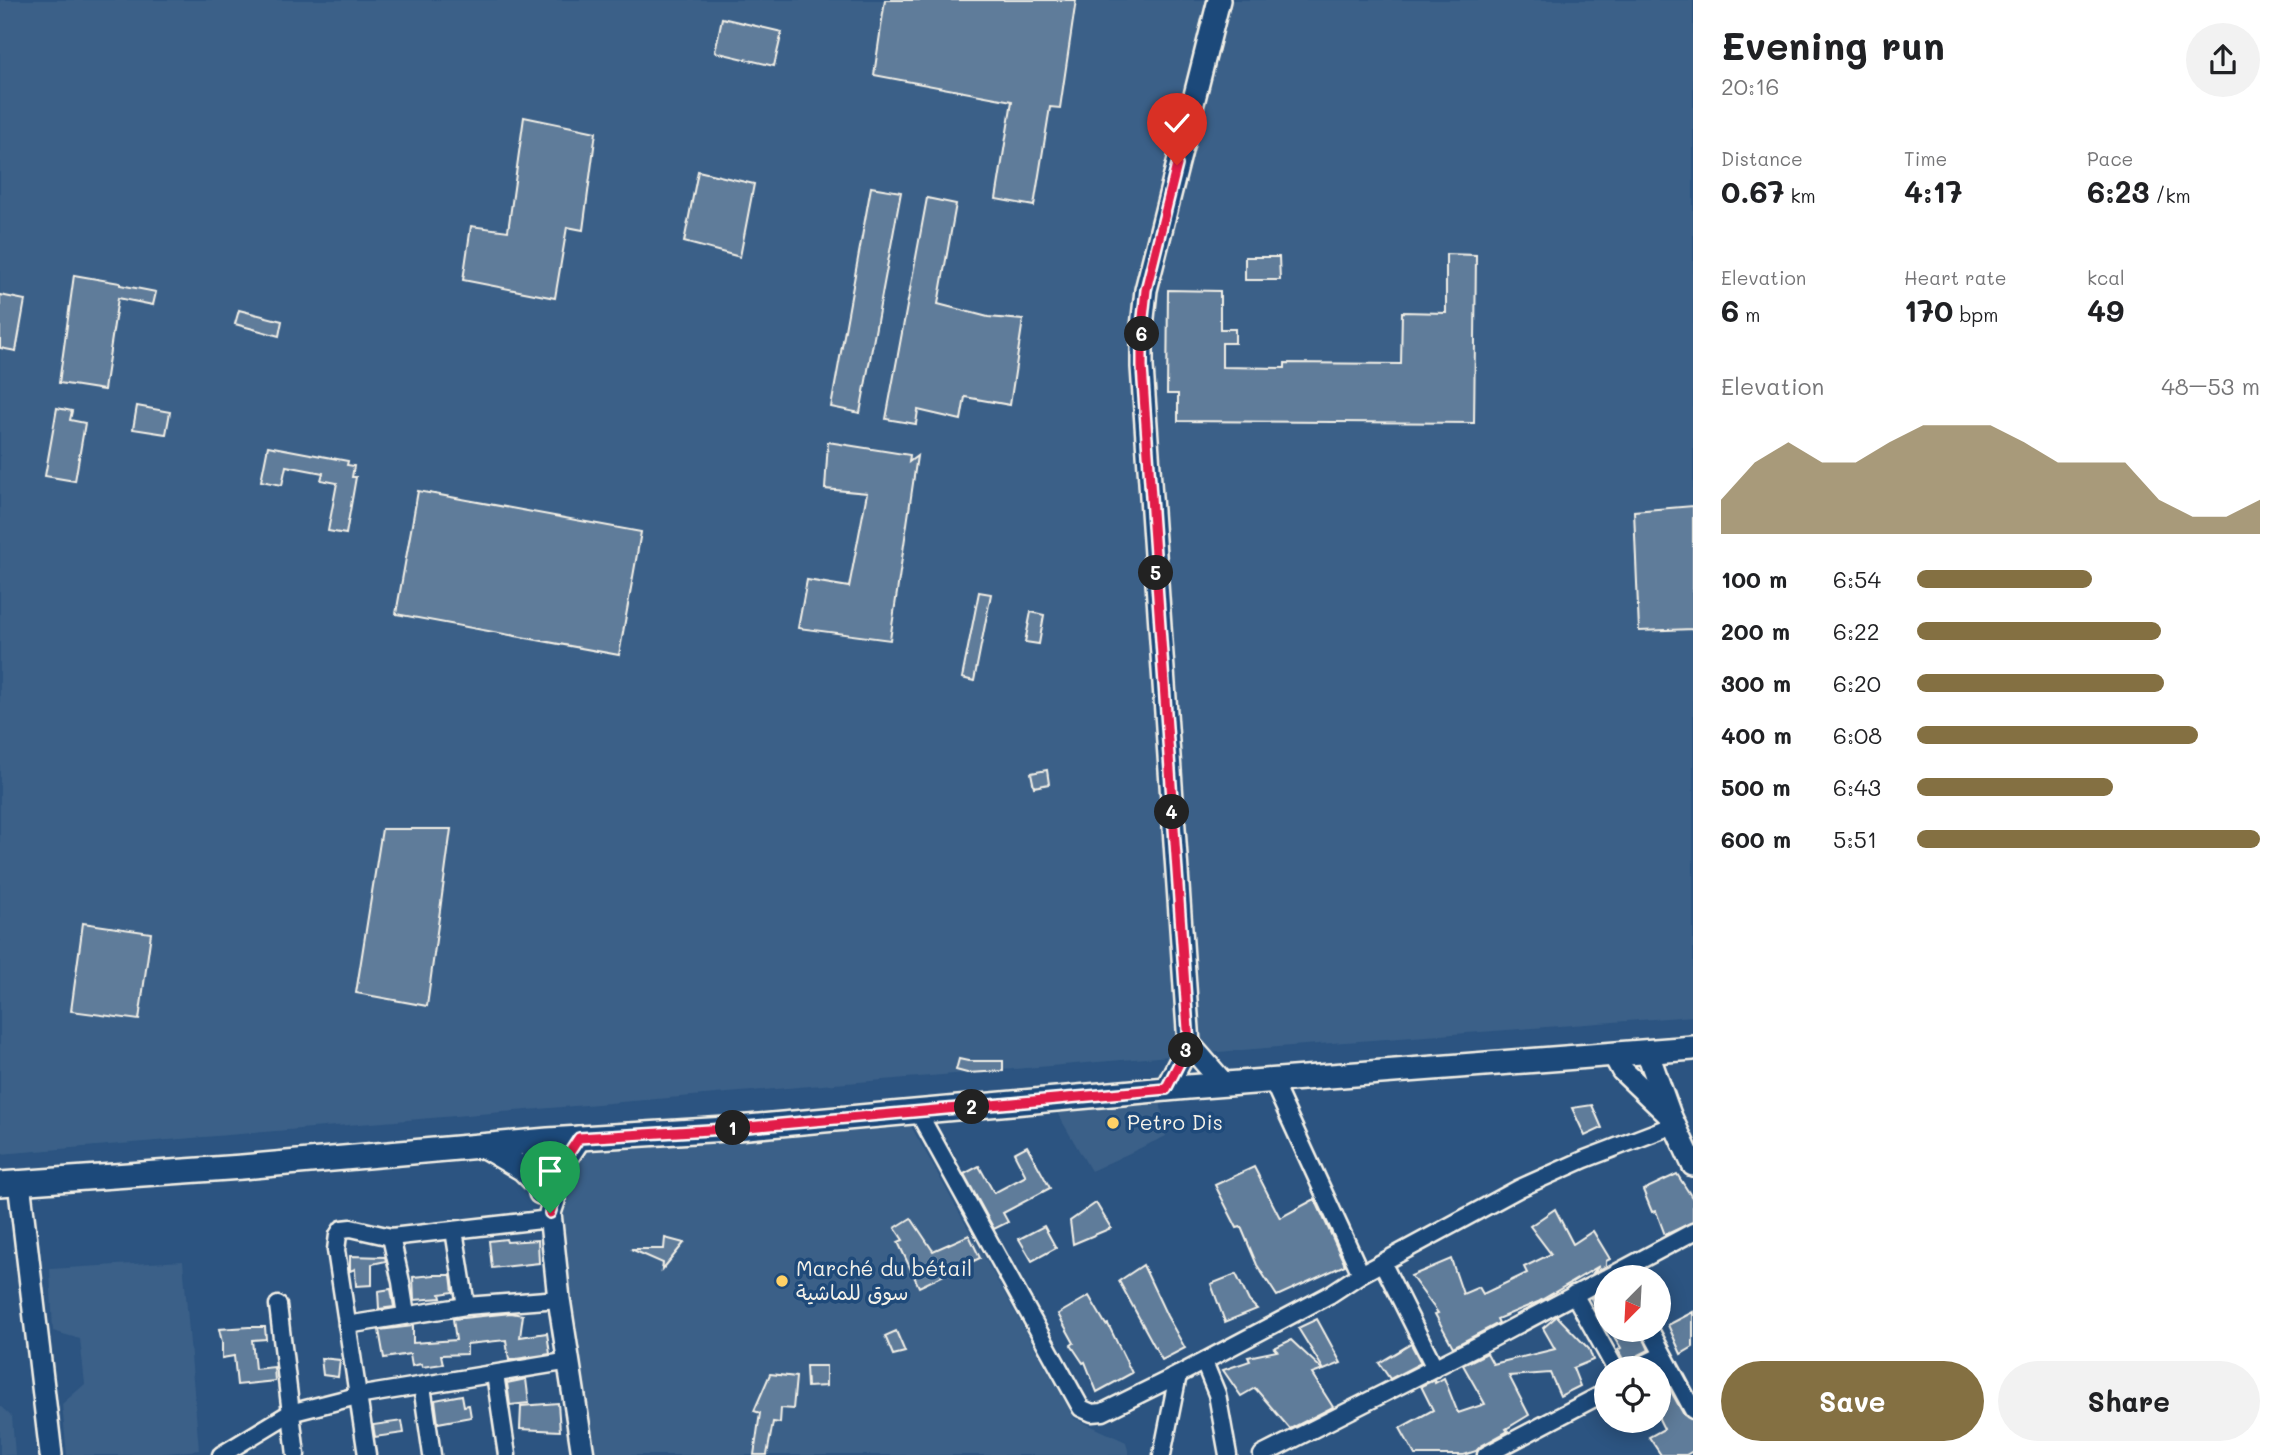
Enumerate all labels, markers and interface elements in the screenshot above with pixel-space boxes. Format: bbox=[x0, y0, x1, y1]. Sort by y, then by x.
text: Evening run bbox=[1721, 20, 1945, 70]
button: share bbox=[2186, 23, 2260, 97]
text: 20:16 bbox=[1721, 71, 1779, 101]
pin bbox=[1147, 93, 1207, 165]
icon: check bbox=[1158, 104, 1196, 142]
text: Distance bbox=[1721, 146, 1803, 171]
text: Time bbox=[1904, 146, 1947, 171]
text: Pace bbox=[2087, 146, 2133, 171]
text: 0.67 bbox=[1721, 171, 1784, 211]
text: 4:17 bbox=[1904, 171, 1963, 211]
text: 6:23 bbox=[2087, 171, 2149, 211]
text: km bbox=[1784, 183, 1816, 208]
text: /km bbox=[2149, 183, 2191, 208]
text: Elevation bbox=[1721, 265, 1806, 290]
text: Heart rate bbox=[1904, 265, 2007, 290]
text: kcal bbox=[2087, 265, 2125, 290]
text: 6 bbox=[1721, 290, 1739, 330]
text: 170 bbox=[1904, 290, 1953, 330]
text: 49 bbox=[2087, 290, 2124, 330]
text: m bbox=[1739, 302, 1760, 327]
text: bpm bbox=[1953, 302, 1998, 327]
pin: 6 bbox=[1124, 316, 1160, 352]
text: 6 bbox=[1136, 321, 1147, 346]
text: Elevation bbox=[1721, 371, 1824, 401]
text: 48–53 m bbox=[2161, 371, 2260, 401]
pin: 5 bbox=[1138, 556, 1174, 590]
text: 5 bbox=[1150, 560, 1161, 585]
text: 100 m bbox=[1721, 564, 1787, 594]
text: 6:54 bbox=[1833, 564, 1881, 594]
text: 200 m bbox=[1721, 616, 1790, 646]
text: 6:22 bbox=[1833, 616, 1880, 646]
text: 300 m bbox=[1721, 668, 1791, 698]
text: 6:20 bbox=[1833, 668, 1881, 698]
text: 400 m bbox=[1721, 720, 1792, 750]
text: 6:08 bbox=[1833, 720, 1882, 750]
text: 500 m bbox=[1721, 772, 1791, 802]
text: 6:43 bbox=[1833, 772, 1881, 802]
pin: 4 bbox=[1154, 794, 1190, 830]
text: 4 bbox=[1165, 799, 1178, 824]
text: 600 m bbox=[1721, 824, 1791, 854]
text: 5:51 bbox=[1833, 824, 1877, 854]
pin: 3 bbox=[1168, 1032, 1204, 1068]
text: 3 bbox=[1180, 1037, 1191, 1062]
pin: 2 bbox=[954, 1090, 990, 1124]
text: 2 bbox=[966, 1094, 977, 1119]
place label: Petro Dis bbox=[1127, 1108, 1223, 1135]
pin: 1 bbox=[716, 1110, 750, 1146]
text: 1 bbox=[728, 1115, 737, 1140]
marker: Petro Dis bbox=[1105, 1115, 1121, 1131]
pin bbox=[520, 1141, 580, 1213]
icon: arrive bbox=[531, 1152, 569, 1190]
place label: Marché du bétail سوق للماشية bbox=[796, 1254, 972, 1306]
north arrow bbox=[1594, 1265, 1671, 1342]
map controls bbox=[1594, 1265, 1671, 1433]
marker: Marché du bétail سوق للماشية bbox=[774, 1273, 790, 1289]
button: locate bbox=[1594, 1356, 1671, 1433]
button: Save bbox=[1721, 1361, 1984, 1441]
button: Share bbox=[1998, 1361, 2260, 1441]

